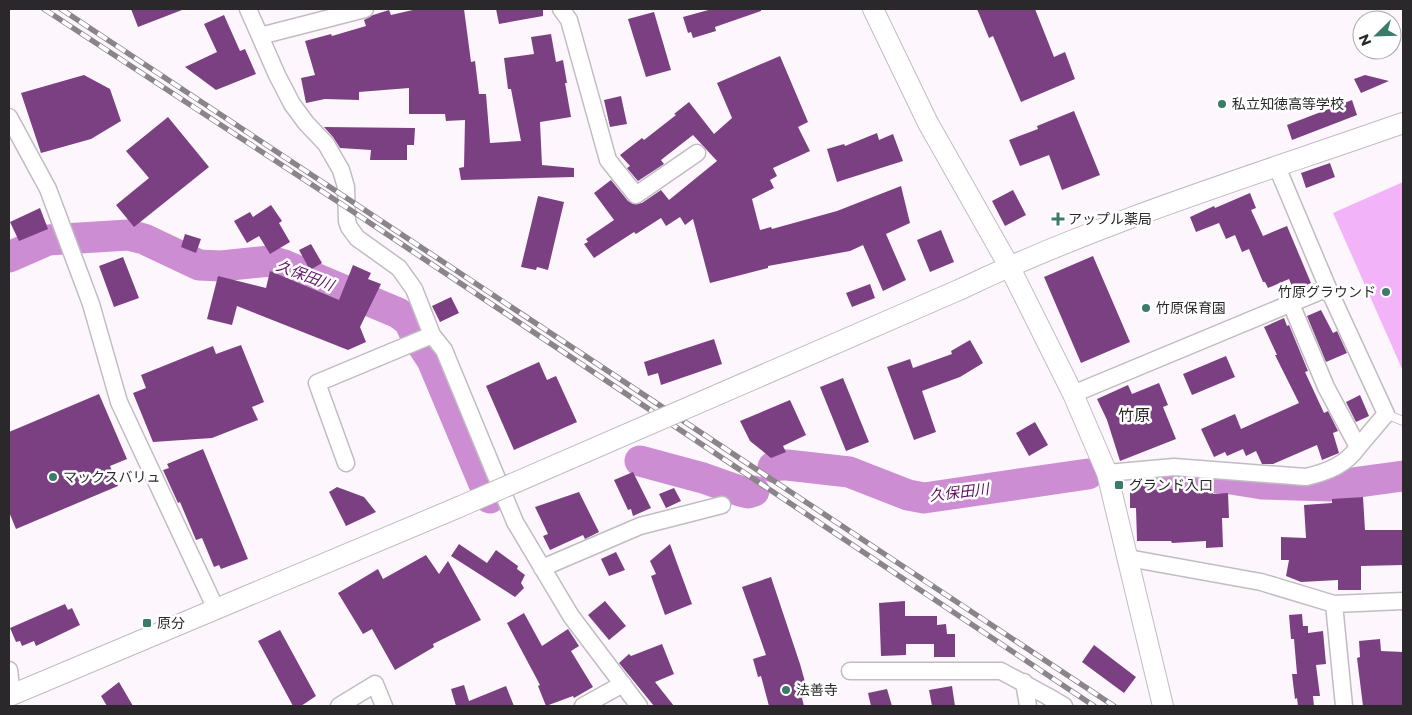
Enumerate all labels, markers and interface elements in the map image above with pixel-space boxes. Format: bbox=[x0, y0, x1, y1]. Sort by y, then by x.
north arrow bbox=[1352, 10, 1402, 60]
text: N bbox=[1355, 31, 1376, 49]
place label: 私立知徳高等学校 bbox=[1232, 95, 1344, 113]
marker: 私立知徳高等学校 bbox=[1216, 98, 1228, 110]
place label: アップル薬局 bbox=[1068, 210, 1152, 228]
marker: アップル薬局 bbox=[1052, 213, 1064, 225]
water label: 久保田川 bbox=[274, 255, 338, 295]
place label: 竹原グラウンド bbox=[1278, 283, 1376, 301]
marker: 竹原グラウンド bbox=[1380, 286, 1392, 298]
place label: 竹原保育園 bbox=[1156, 299, 1226, 317]
marker: 竹原保育園 bbox=[1140, 302, 1152, 314]
district label: 竹原 bbox=[1118, 406, 1150, 425]
place label: マックスバリュ bbox=[63, 468, 161, 486]
marker: マックスバリュ bbox=[47, 471, 59, 483]
place label: グランド入口 bbox=[1129, 476, 1213, 494]
water label: 久保田川 bbox=[928, 479, 992, 505]
marker: グランド入口 bbox=[1113, 479, 1125, 491]
place label: 原分 bbox=[157, 614, 185, 632]
marker: 原分 bbox=[141, 617, 153, 629]
place label: 法善寺 bbox=[796, 681, 838, 699]
marker: 法善寺 bbox=[780, 684, 792, 696]

